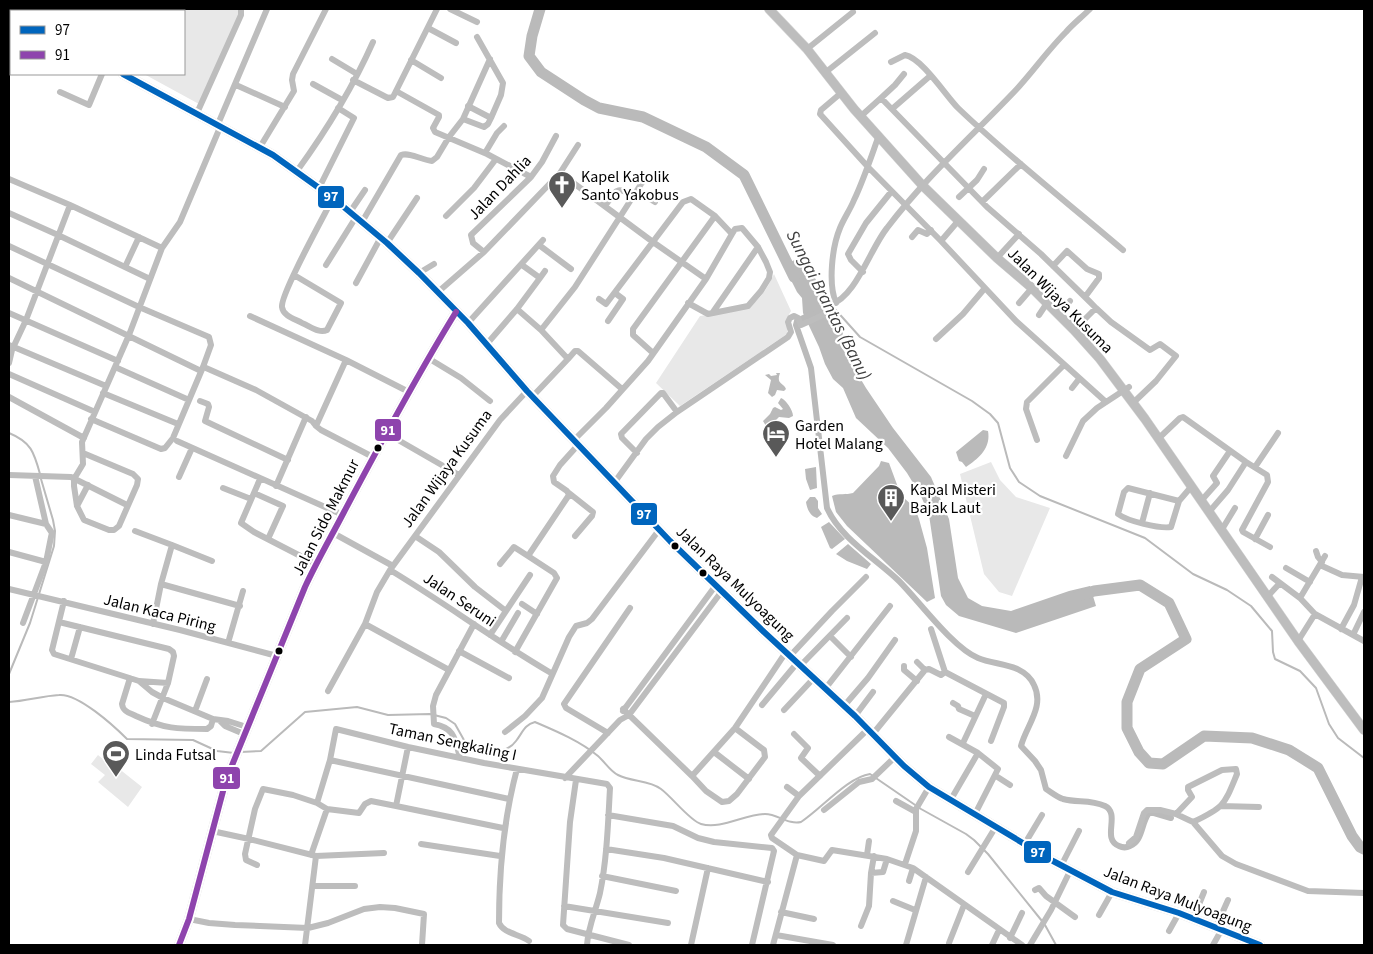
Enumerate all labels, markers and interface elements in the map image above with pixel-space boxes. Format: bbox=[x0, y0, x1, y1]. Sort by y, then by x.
legend bbox=[10, 10, 185, 75]
text: 97 bbox=[55, 20, 70, 41]
text: 91 bbox=[55, 45, 70, 66]
street label: Jalan Dahlia bbox=[463, 150, 536, 225]
place label: Kapel Katolik Santo Yakobus bbox=[581, 166, 679, 206]
church icon: Kapel Katolik Santo Yakobus bbox=[547, 170, 577, 209]
line badge: 97 bbox=[317, 185, 345, 209]
text: 97 bbox=[324, 187, 338, 207]
water label: Sungai Brantas (Banu) bbox=[780, 226, 877, 385]
street label: Jalan Wijaya Kusuma bbox=[1003, 243, 1118, 358]
street label: Jalan Wijaya Kusuma bbox=[396, 405, 497, 532]
place label: Garden Hotel Malang bbox=[795, 415, 883, 455]
line badge: 91 bbox=[374, 418, 402, 442]
hotel icon: Garden Hotel Malang bbox=[761, 419, 791, 458]
text: 91 bbox=[381, 421, 395, 441]
unlabelled marker bbox=[373, 443, 383, 453]
street label: Jalan Sido Makmur bbox=[287, 455, 365, 580]
place label: Kapal Misteri Bajak Laut bbox=[910, 479, 996, 519]
building icon: Kapal Misteri Bajak Laut bbox=[876, 483, 906, 522]
line badge: 97 bbox=[630, 502, 658, 526]
text: 97 bbox=[637, 505, 651, 525]
street label: Jalan Raya Mulyoagung bbox=[671, 521, 800, 646]
unlabelled marker bbox=[670, 541, 680, 551]
street label: Jalan Seruni bbox=[419, 567, 500, 632]
unlabelled marker bbox=[698, 568, 708, 578]
street label: Jalan Kaca Piring bbox=[101, 588, 218, 638]
unlabelled marker bbox=[274, 646, 284, 656]
street label: Taman Sengkaling I bbox=[387, 718, 519, 766]
sports icon: Linda Futsal bbox=[101, 739, 131, 778]
place label: Linda Futsal bbox=[135, 744, 216, 766]
line badge: 91 bbox=[212, 766, 241, 790]
text: 91 bbox=[220, 769, 234, 789]
line badge: 97 bbox=[1023, 840, 1052, 864]
text: 97 bbox=[1031, 843, 1045, 863]
street label: Jalan Raya Mulyoagung bbox=[1100, 860, 1255, 937]

